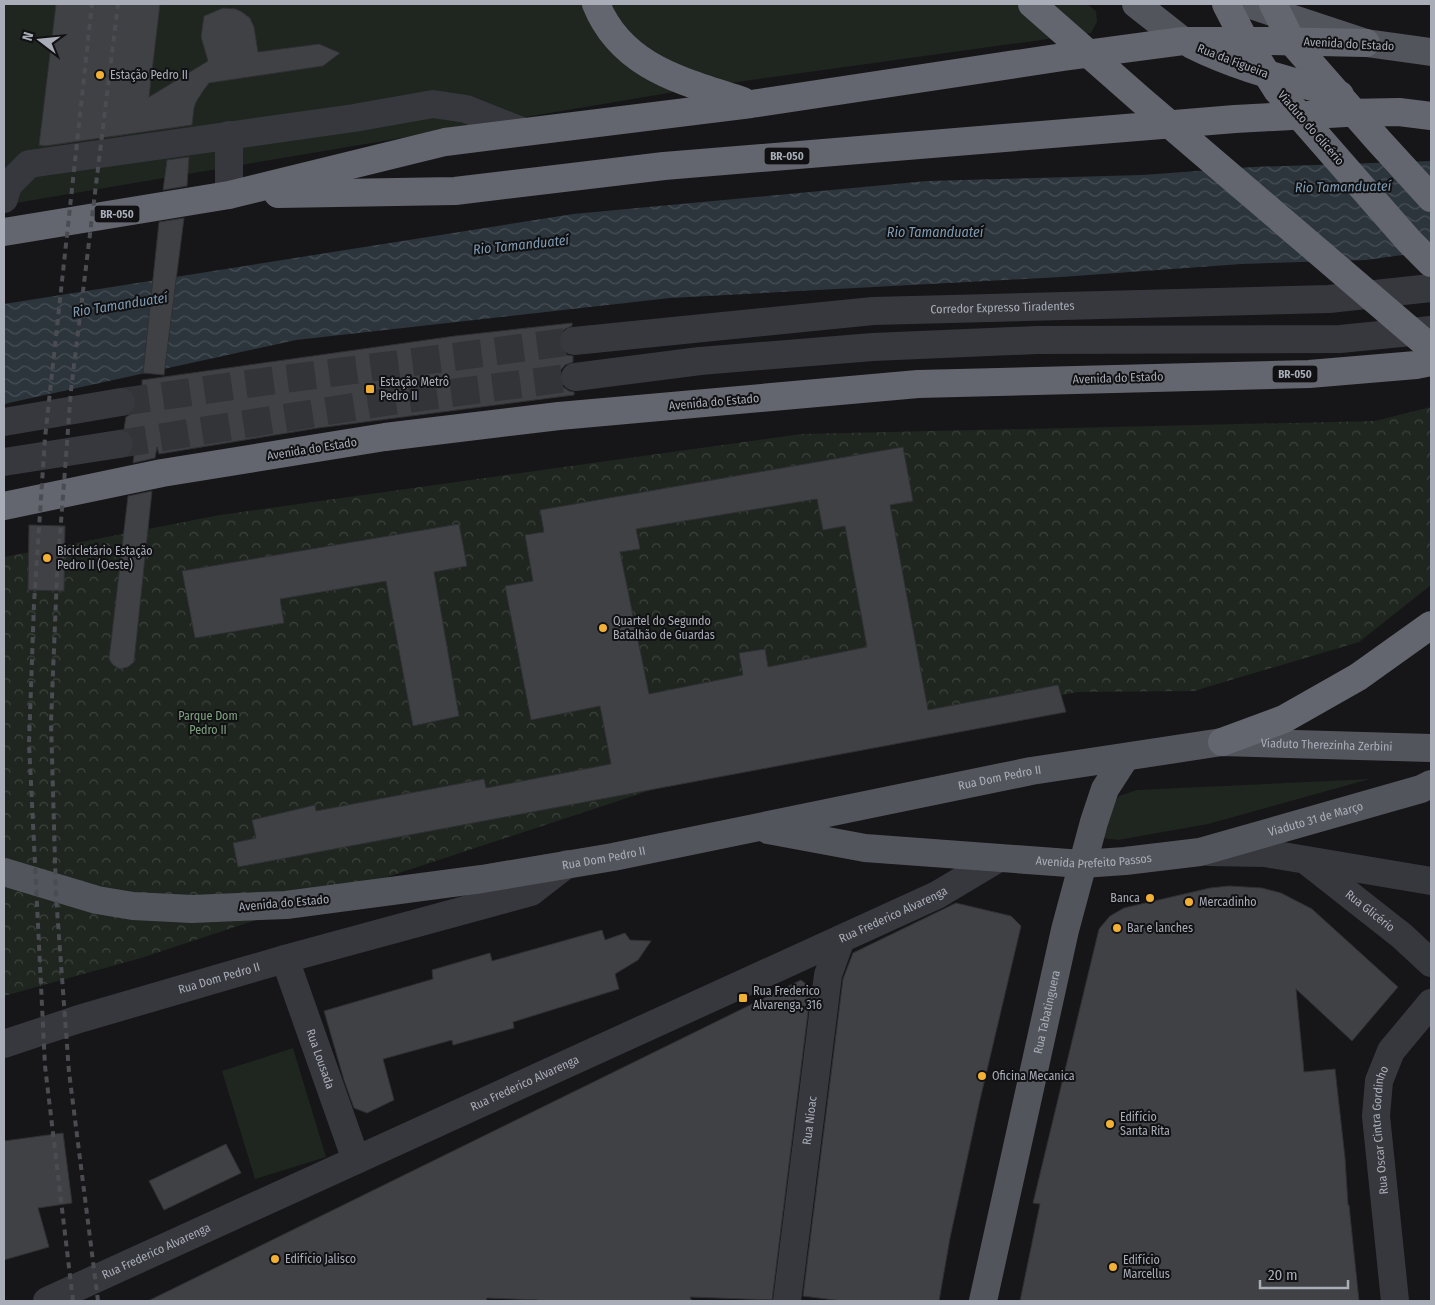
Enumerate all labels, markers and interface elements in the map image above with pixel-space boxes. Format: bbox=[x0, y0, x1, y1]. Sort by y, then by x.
north arrow bbox=[15, 15, 65, 65]
text: N bbox=[19, 30, 37, 43]
street label: Avenida do Estado bbox=[1303, 35, 1395, 53]
street label: Rua da Figueira bbox=[1195, 41, 1271, 81]
place label: Estação Pedro II bbox=[110, 68, 188, 82]
marker: Estação Pedro II bbox=[94, 69, 106, 81]
street label: Viaduto do Glicério bbox=[1275, 88, 1347, 168]
road number: BR-050 bbox=[764, 148, 810, 164]
water label: Rio Tamanduateí bbox=[1295, 178, 1393, 196]
road number: BR-050 bbox=[94, 205, 140, 222]
water label: Rio Tamanduateí bbox=[887, 224, 985, 241]
water label: Rio Tamanduateí bbox=[472, 231, 571, 258]
water label: Rio Tamanduateí bbox=[71, 289, 170, 321]
street label: Corredor Expresso Tiradentes bbox=[930, 299, 1075, 316]
road number: BR-050 bbox=[1272, 366, 1318, 382]
street label: Avenida do Estado bbox=[1072, 369, 1164, 387]
place label: Estação Metrô Pedro II bbox=[380, 375, 449, 403]
marker: Estação Metrô Pedro II bbox=[364, 383, 376, 395]
street label: Avenida do Estado bbox=[668, 391, 760, 413]
street label: Avenida do Estado bbox=[266, 435, 358, 463]
place label: Bicicletário Estação Pedro II (Oeste) bbox=[57, 544, 153, 572]
marker: Bicicletário Estação Pedro II (Oeste) bbox=[41, 552, 53, 564]
place label: Quartel do Segundo Batalhão de Guardas bbox=[613, 614, 715, 642]
marker: Quartel do Segundo Batalhão de Guardas bbox=[597, 622, 609, 634]
park label: Parque Dom Pedro II bbox=[178, 709, 238, 737]
street label: Viaduto Therezinha Zerbini bbox=[1261, 736, 1393, 754]
street label: Rua Dom Pedro II bbox=[957, 763, 1042, 793]
street label: Viaduto 31 de Março bbox=[1266, 799, 1365, 839]
street label: Rua Dom Pedro II bbox=[561, 844, 647, 872]
street label: Avenida Prefeito Passos bbox=[1035, 851, 1152, 871]
street label: Rua Frederico Alvarenga bbox=[837, 883, 950, 946]
street label: Rua Glicério bbox=[1343, 887, 1398, 935]
place label: Banca bbox=[1110, 891, 1140, 905]
street label: Avenida do Estado bbox=[238, 892, 330, 914]
marker: Banca bbox=[1144, 892, 1156, 904]
place label: Mercadinho bbox=[1199, 895, 1257, 909]
marker: Mercadinho bbox=[1183, 896, 1195, 908]
place label: Bar e lanches bbox=[1127, 921, 1193, 935]
marker: Bar e lanches bbox=[1111, 922, 1123, 934]
street label: Rua Dom Pedro II bbox=[177, 960, 262, 997]
street label: Rua Tabatinguera bbox=[1031, 969, 1063, 1055]
place label: Rua Frederico Alvarenga, 316 bbox=[753, 984, 822, 1012]
marker: Rua Frederico Alvarenga, 316 bbox=[737, 992, 749, 1004]
street label: Rua Lousada bbox=[303, 1027, 337, 1091]
street label: Rua Frederico Alvarenga bbox=[468, 1052, 581, 1114]
street label: Rua Oscar Cintra Gordinho bbox=[1369, 1064, 1391, 1195]
place label: Oficina Mecanica bbox=[992, 1069, 1075, 1083]
marker: Oficina Mecanica bbox=[976, 1070, 988, 1082]
street label: Rua Nioac bbox=[800, 1095, 820, 1146]
place label: Edifício Santa Rita bbox=[1120, 1110, 1170, 1138]
marker: Edifício Santa Rita bbox=[1104, 1118, 1116, 1130]
street label: Rua Frederico Alvarenga bbox=[100, 1220, 213, 1282]
place label: Edifício Jalisco bbox=[285, 1252, 356, 1266]
marker: Edifício Jalisco bbox=[269, 1253, 281, 1265]
place label: Edifício Marcellus bbox=[1123, 1253, 1170, 1281]
scale bar bbox=[1260, 1258, 1348, 1290]
marker: Edifício Marcellus bbox=[1107, 1261, 1119, 1273]
text: 20 m bbox=[1268, 1266, 1298, 1284]

